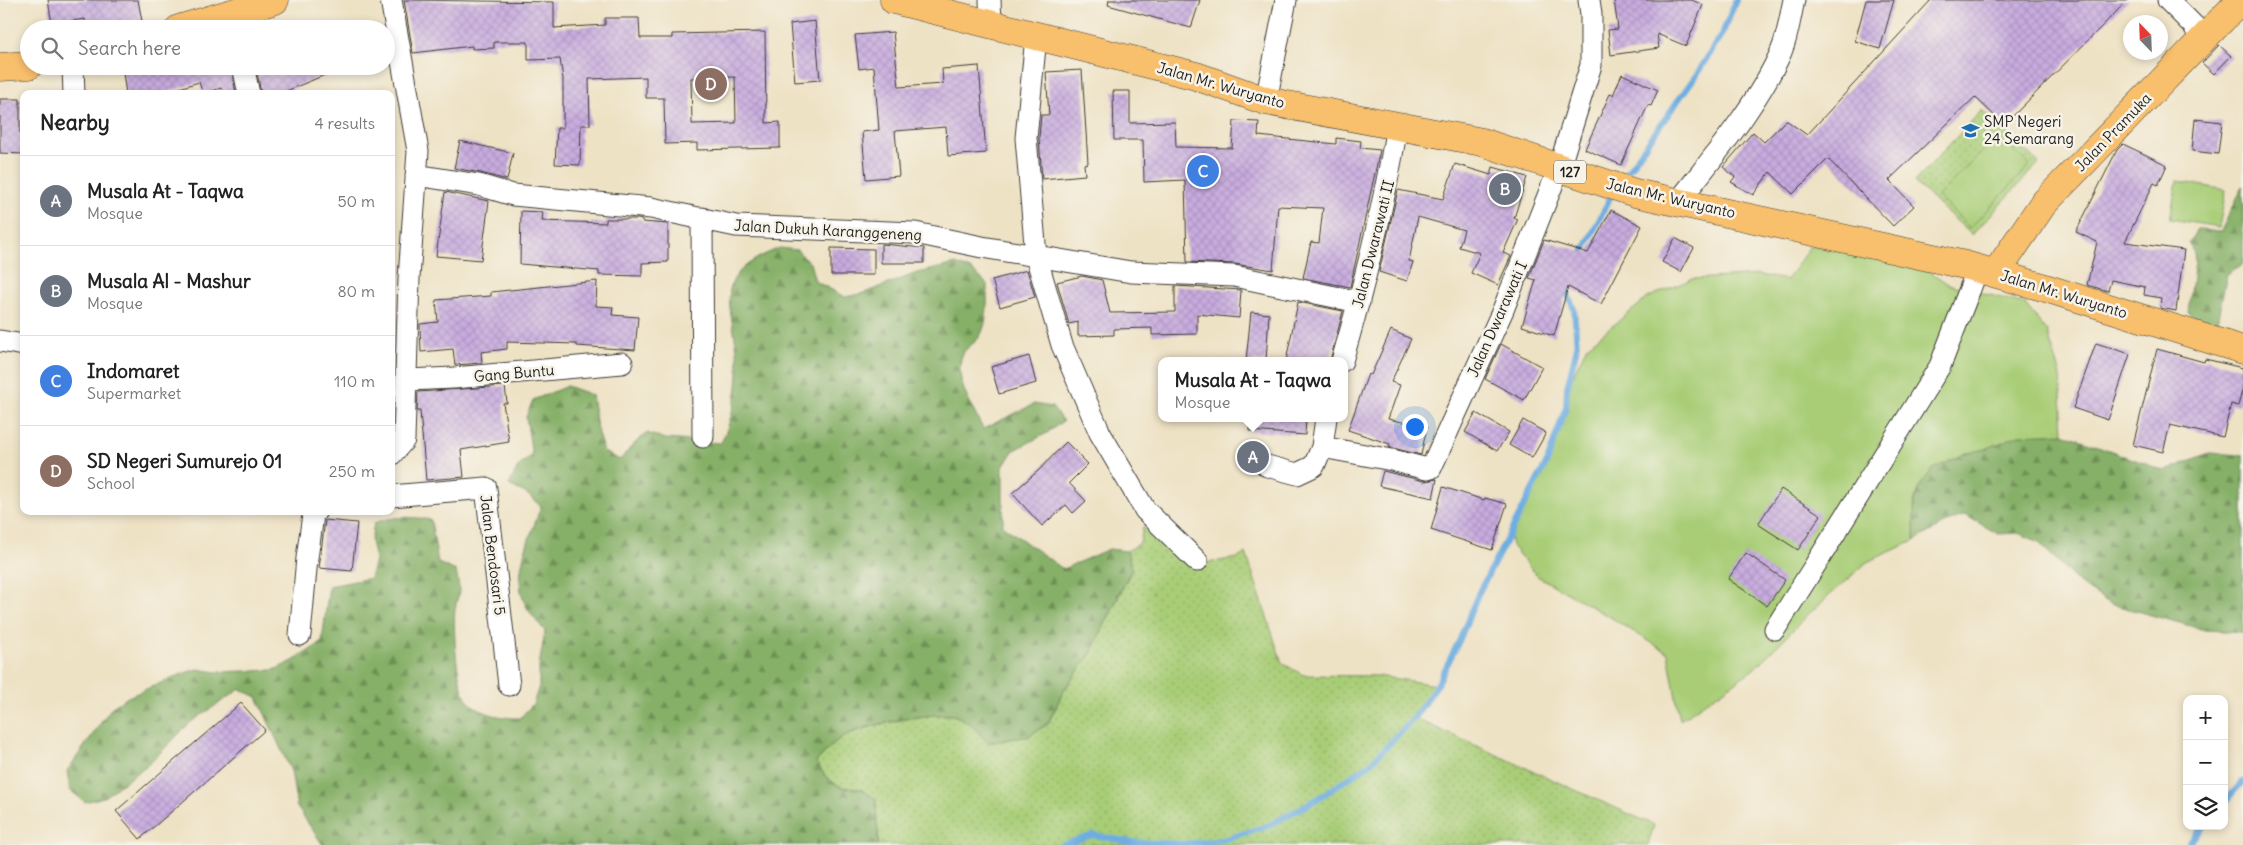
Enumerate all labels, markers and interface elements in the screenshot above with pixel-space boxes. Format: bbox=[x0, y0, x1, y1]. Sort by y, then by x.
north arrow bbox=[2123, 15, 2168, 60]
search box bbox=[20, 20, 395, 75]
icon: search bbox=[38, 34, 66, 62]
text: Search here bbox=[78, 36, 181, 60]
street label: Jalan Mr. Wuryanto bbox=[1155, 58, 1287, 112]
pin: D bbox=[695, 65, 727, 103]
street label: Jalan Pramuka bbox=[2071, 88, 2155, 175]
text: Nearby bbox=[40, 109, 110, 136]
place label: SMP Negeri 24 Semarang bbox=[1984, 112, 2074, 148]
text: 4 results bbox=[314, 113, 375, 133]
school or university icon: SMP Negeri 24 Semarang bbox=[1960, 120, 1980, 140]
pin: C bbox=[1187, 152, 1219, 190]
road number: 127 bbox=[1554, 160, 1586, 183]
pin: B bbox=[1489, 170, 1521, 208]
street label: Jalan Mr. Wuryanto bbox=[1605, 174, 1737, 222]
street label: Jalan Dwarawati II bbox=[1348, 178, 1398, 310]
text: Musala At - Taqwa bbox=[87, 179, 244, 203]
text: A bbox=[51, 191, 61, 211]
text: 50 m bbox=[337, 191, 375, 211]
text: Mosque bbox=[87, 203, 143, 223]
street label: Jalan Dukuh Karanggeneng bbox=[734, 216, 922, 244]
street label: Jalan Dwarawati I bbox=[1463, 258, 1531, 380]
street label: Jalan Mr. Wuryanto bbox=[1998, 266, 2130, 322]
text: Musala Al - Mashur bbox=[87, 269, 251, 293]
text: B bbox=[51, 281, 61, 301]
text: 80 m bbox=[337, 281, 375, 301]
text: Mosque bbox=[87, 293, 143, 313]
popup bbox=[1158, 357, 1348, 422]
text: Indomaret bbox=[87, 359, 179, 383]
street label: Gang Buntu bbox=[473, 360, 555, 386]
text: Musala At - Taqwa bbox=[1175, 368, 1331, 392]
text: C bbox=[51, 371, 61, 391]
text: 110 m bbox=[334, 371, 375, 391]
text: Supermarket bbox=[87, 383, 181, 403]
text: Mosque bbox=[1175, 392, 1230, 412]
your location bbox=[1402, 414, 1428, 440]
pin: A bbox=[1237, 438, 1269, 476]
text: SD Negeri Sumurejo 01 bbox=[87, 449, 282, 473]
text: D bbox=[50, 461, 62, 481]
text: 250 m bbox=[329, 461, 375, 481]
text: School bbox=[87, 473, 135, 493]
street label: Jalan Bendosari 5 bbox=[476, 494, 510, 616]
map controls bbox=[2183, 695, 2228, 830]
button: + bbox=[2183, 695, 2228, 740]
button: − bbox=[2183, 740, 2228, 785]
button: layers bbox=[2183, 785, 2228, 830]

